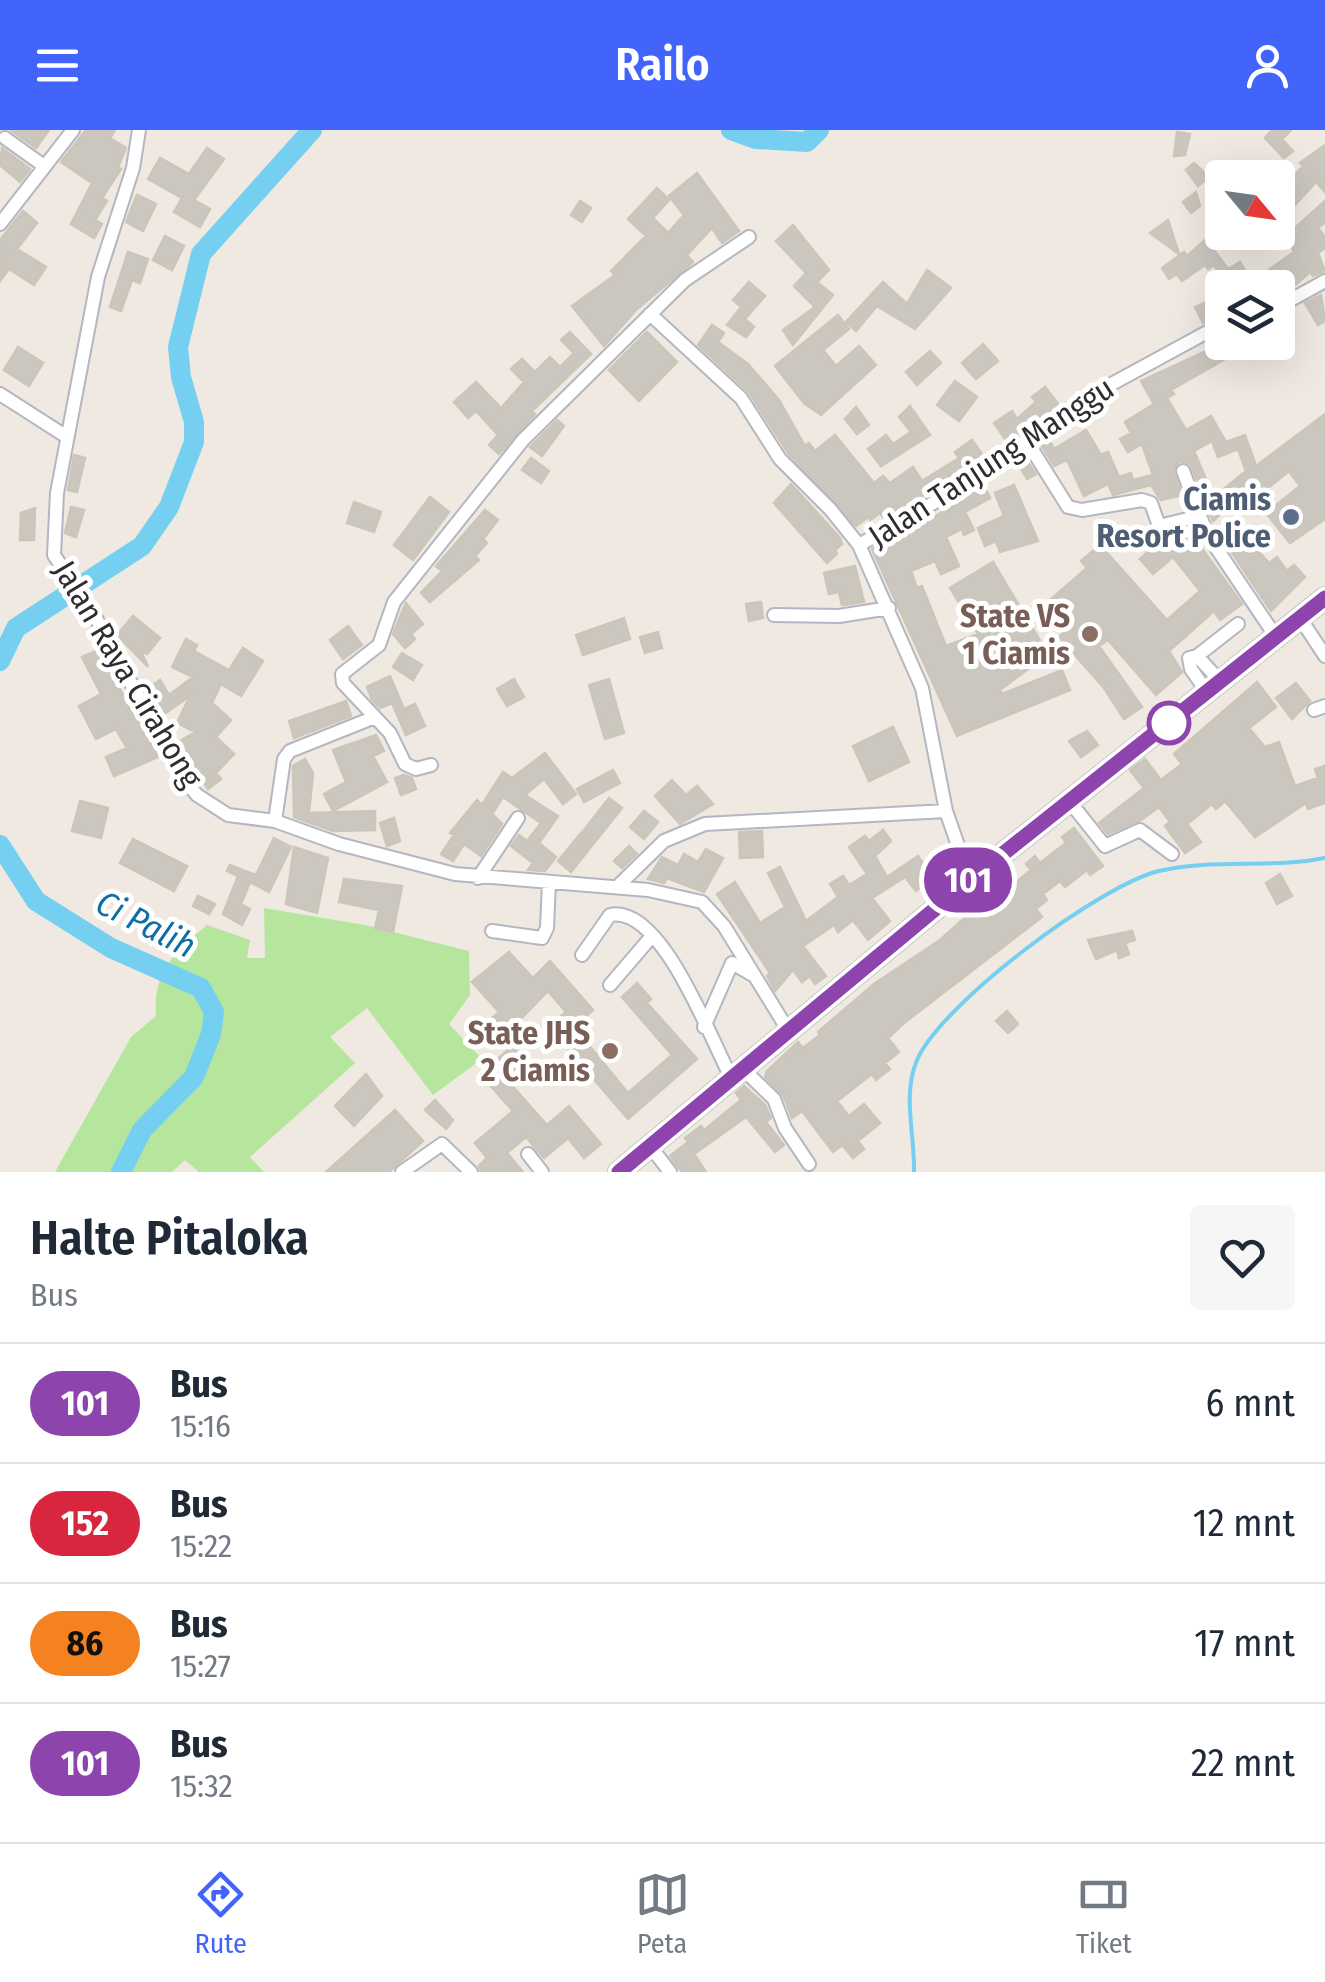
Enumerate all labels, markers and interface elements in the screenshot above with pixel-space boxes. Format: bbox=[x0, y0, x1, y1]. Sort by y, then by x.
icon: menu bbox=[30, 38, 85, 93]
text: Railo bbox=[615, 38, 710, 92]
icon: person bbox=[1240, 38, 1295, 93]
north arrow bbox=[1205, 160, 1295, 250]
map controls bbox=[1205, 160, 1295, 360]
button: layers bbox=[1205, 270, 1295, 360]
street label: Jalan Tanjung Manggu bbox=[861, 369, 1121, 555]
place label: Ciamis Resort Police bbox=[1096, 480, 1271, 555]
marker: Ciamis Resort Police bbox=[1280, 506, 1302, 528]
street label: Jalan Raya Cirahong bbox=[45, 554, 211, 794]
place label: State VS 1 Ciamis bbox=[960, 597, 1070, 672]
marker: State VS 1 Ciamis bbox=[1079, 623, 1101, 645]
unlabelled marker bbox=[1148, 702, 1190, 744]
line badge: 101 bbox=[910, 848, 1026, 912]
text: 101 bbox=[944, 859, 992, 901]
water label: Ci Palih bbox=[89, 881, 203, 967]
place label: State JHS 2 Ciamis bbox=[468, 1014, 590, 1089]
marker: State JHS 2 Ciamis bbox=[599, 1040, 621, 1062]
button: heart bbox=[1190, 1205, 1295, 1310]
text: Halte Pitaloka bbox=[30, 1209, 309, 1267]
text: Bus bbox=[30, 1276, 78, 1314]
text: Bus bbox=[170, 1361, 228, 1407]
text: 6 mnt bbox=[1206, 1380, 1295, 1426]
text: 101 bbox=[61, 1382, 109, 1424]
text: 15:16 bbox=[170, 1407, 231, 1445]
text: Bus bbox=[170, 1481, 228, 1527]
text: 12 mnt bbox=[1193, 1500, 1295, 1546]
text: 152 bbox=[61, 1502, 109, 1544]
text: 15:22 bbox=[170, 1527, 232, 1565]
text: Bus bbox=[170, 1601, 228, 1647]
text: 17 mnt bbox=[1194, 1620, 1295, 1666]
text: 86 bbox=[67, 1622, 103, 1664]
text: 15:27 bbox=[170, 1647, 231, 1685]
text: Bus bbox=[170, 1721, 228, 1767]
text: 22 mnt bbox=[1191, 1740, 1295, 1786]
text: 101 bbox=[61, 1742, 109, 1784]
text: 15:32 bbox=[170, 1767, 233, 1805]
tab: Rute bbox=[193, 1867, 248, 1960]
tab: Peta bbox=[635, 1867, 690, 1960]
tab: Tiket bbox=[1076, 1867, 1132, 1960]

